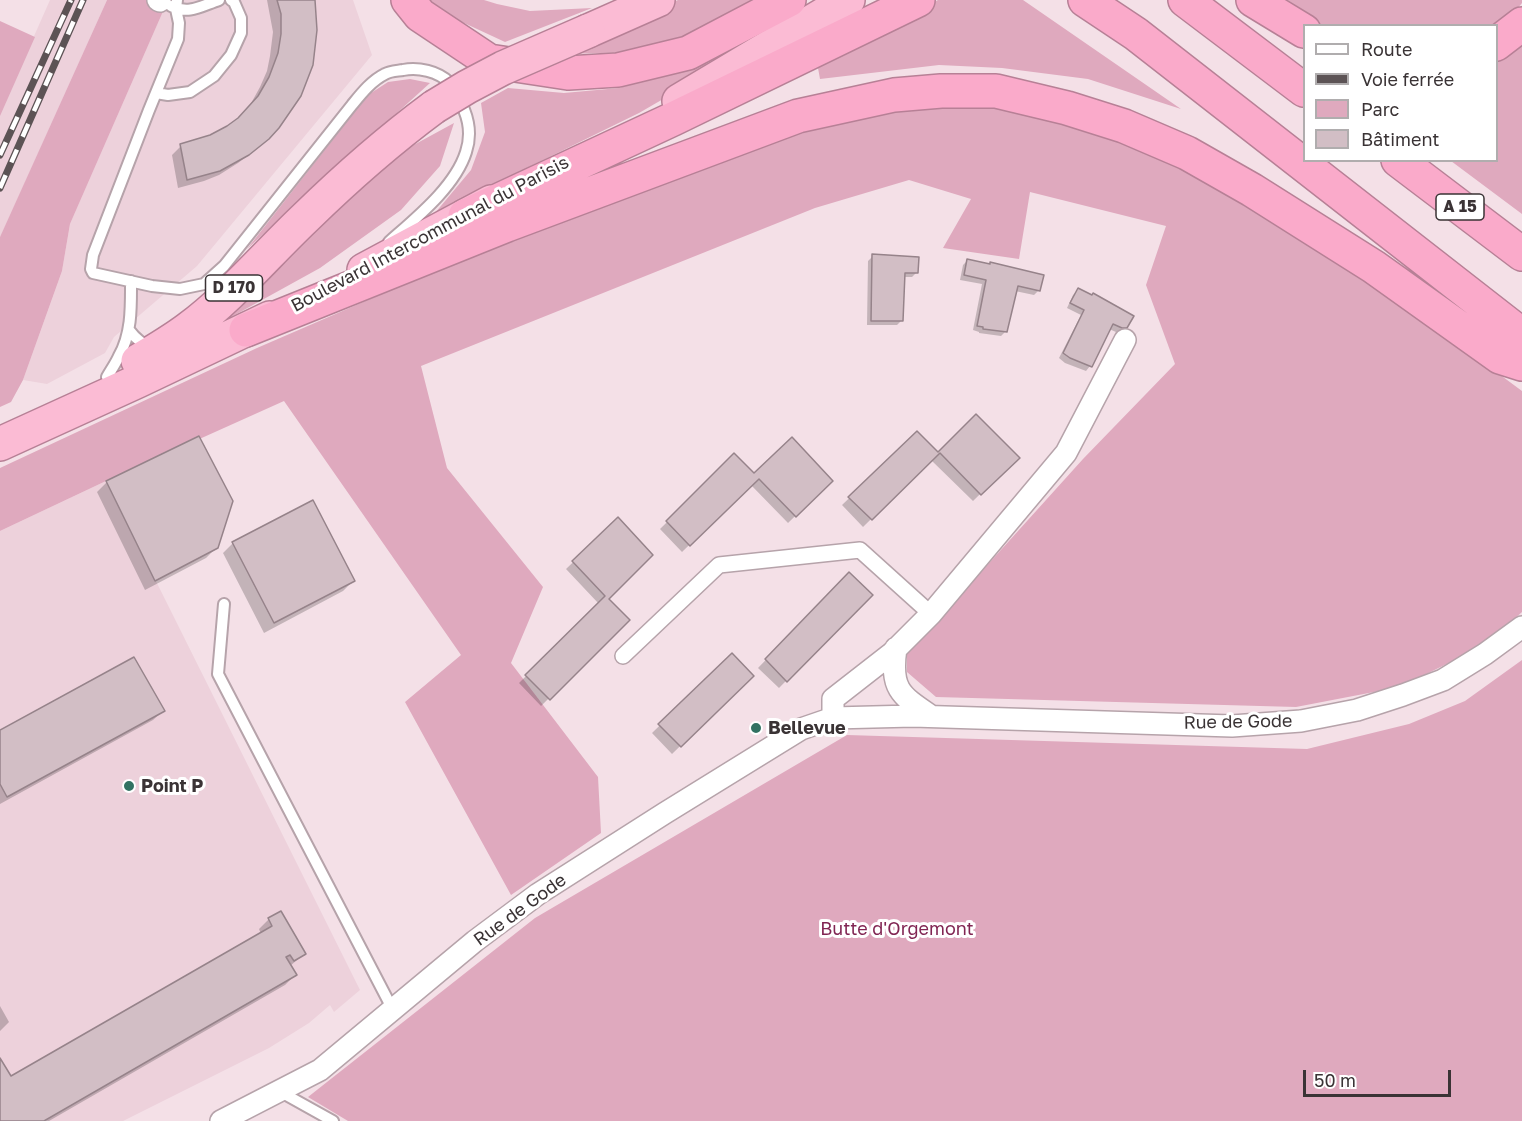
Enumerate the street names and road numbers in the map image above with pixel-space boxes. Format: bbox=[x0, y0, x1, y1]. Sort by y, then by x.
street label: Boulevard Intercommunal du Parisis bbox=[287, 151, 573, 317]
road number: A 15 bbox=[1436, 194, 1484, 220]
road number: D 170 bbox=[206, 275, 262, 301]
street label: Rue de Gode bbox=[1183, 710, 1293, 734]
street label: Rue de Gode bbox=[470, 869, 570, 951]

